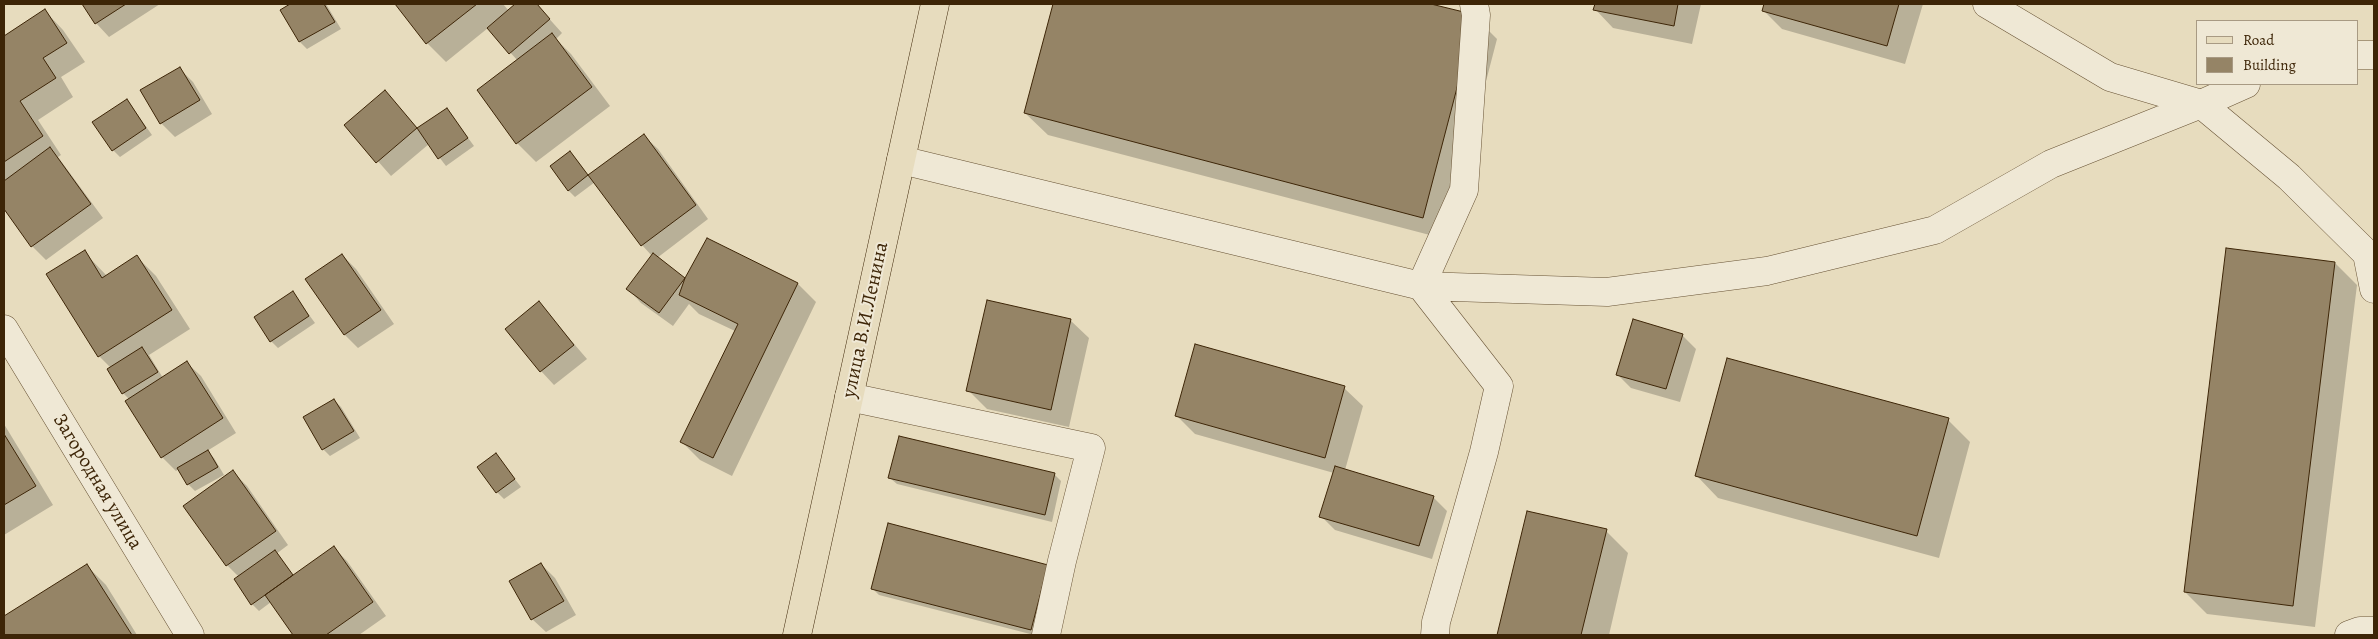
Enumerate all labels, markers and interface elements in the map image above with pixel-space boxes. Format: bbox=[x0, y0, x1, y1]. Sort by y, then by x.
legend bbox=[2196, 20, 2358, 85]
text: Road bbox=[2243, 30, 2274, 50]
text: Building bbox=[2243, 55, 2296, 75]
street label: улица В.И.Ленина bbox=[838, 240, 894, 400]
street label: Загородная улица bbox=[47, 410, 147, 554]

